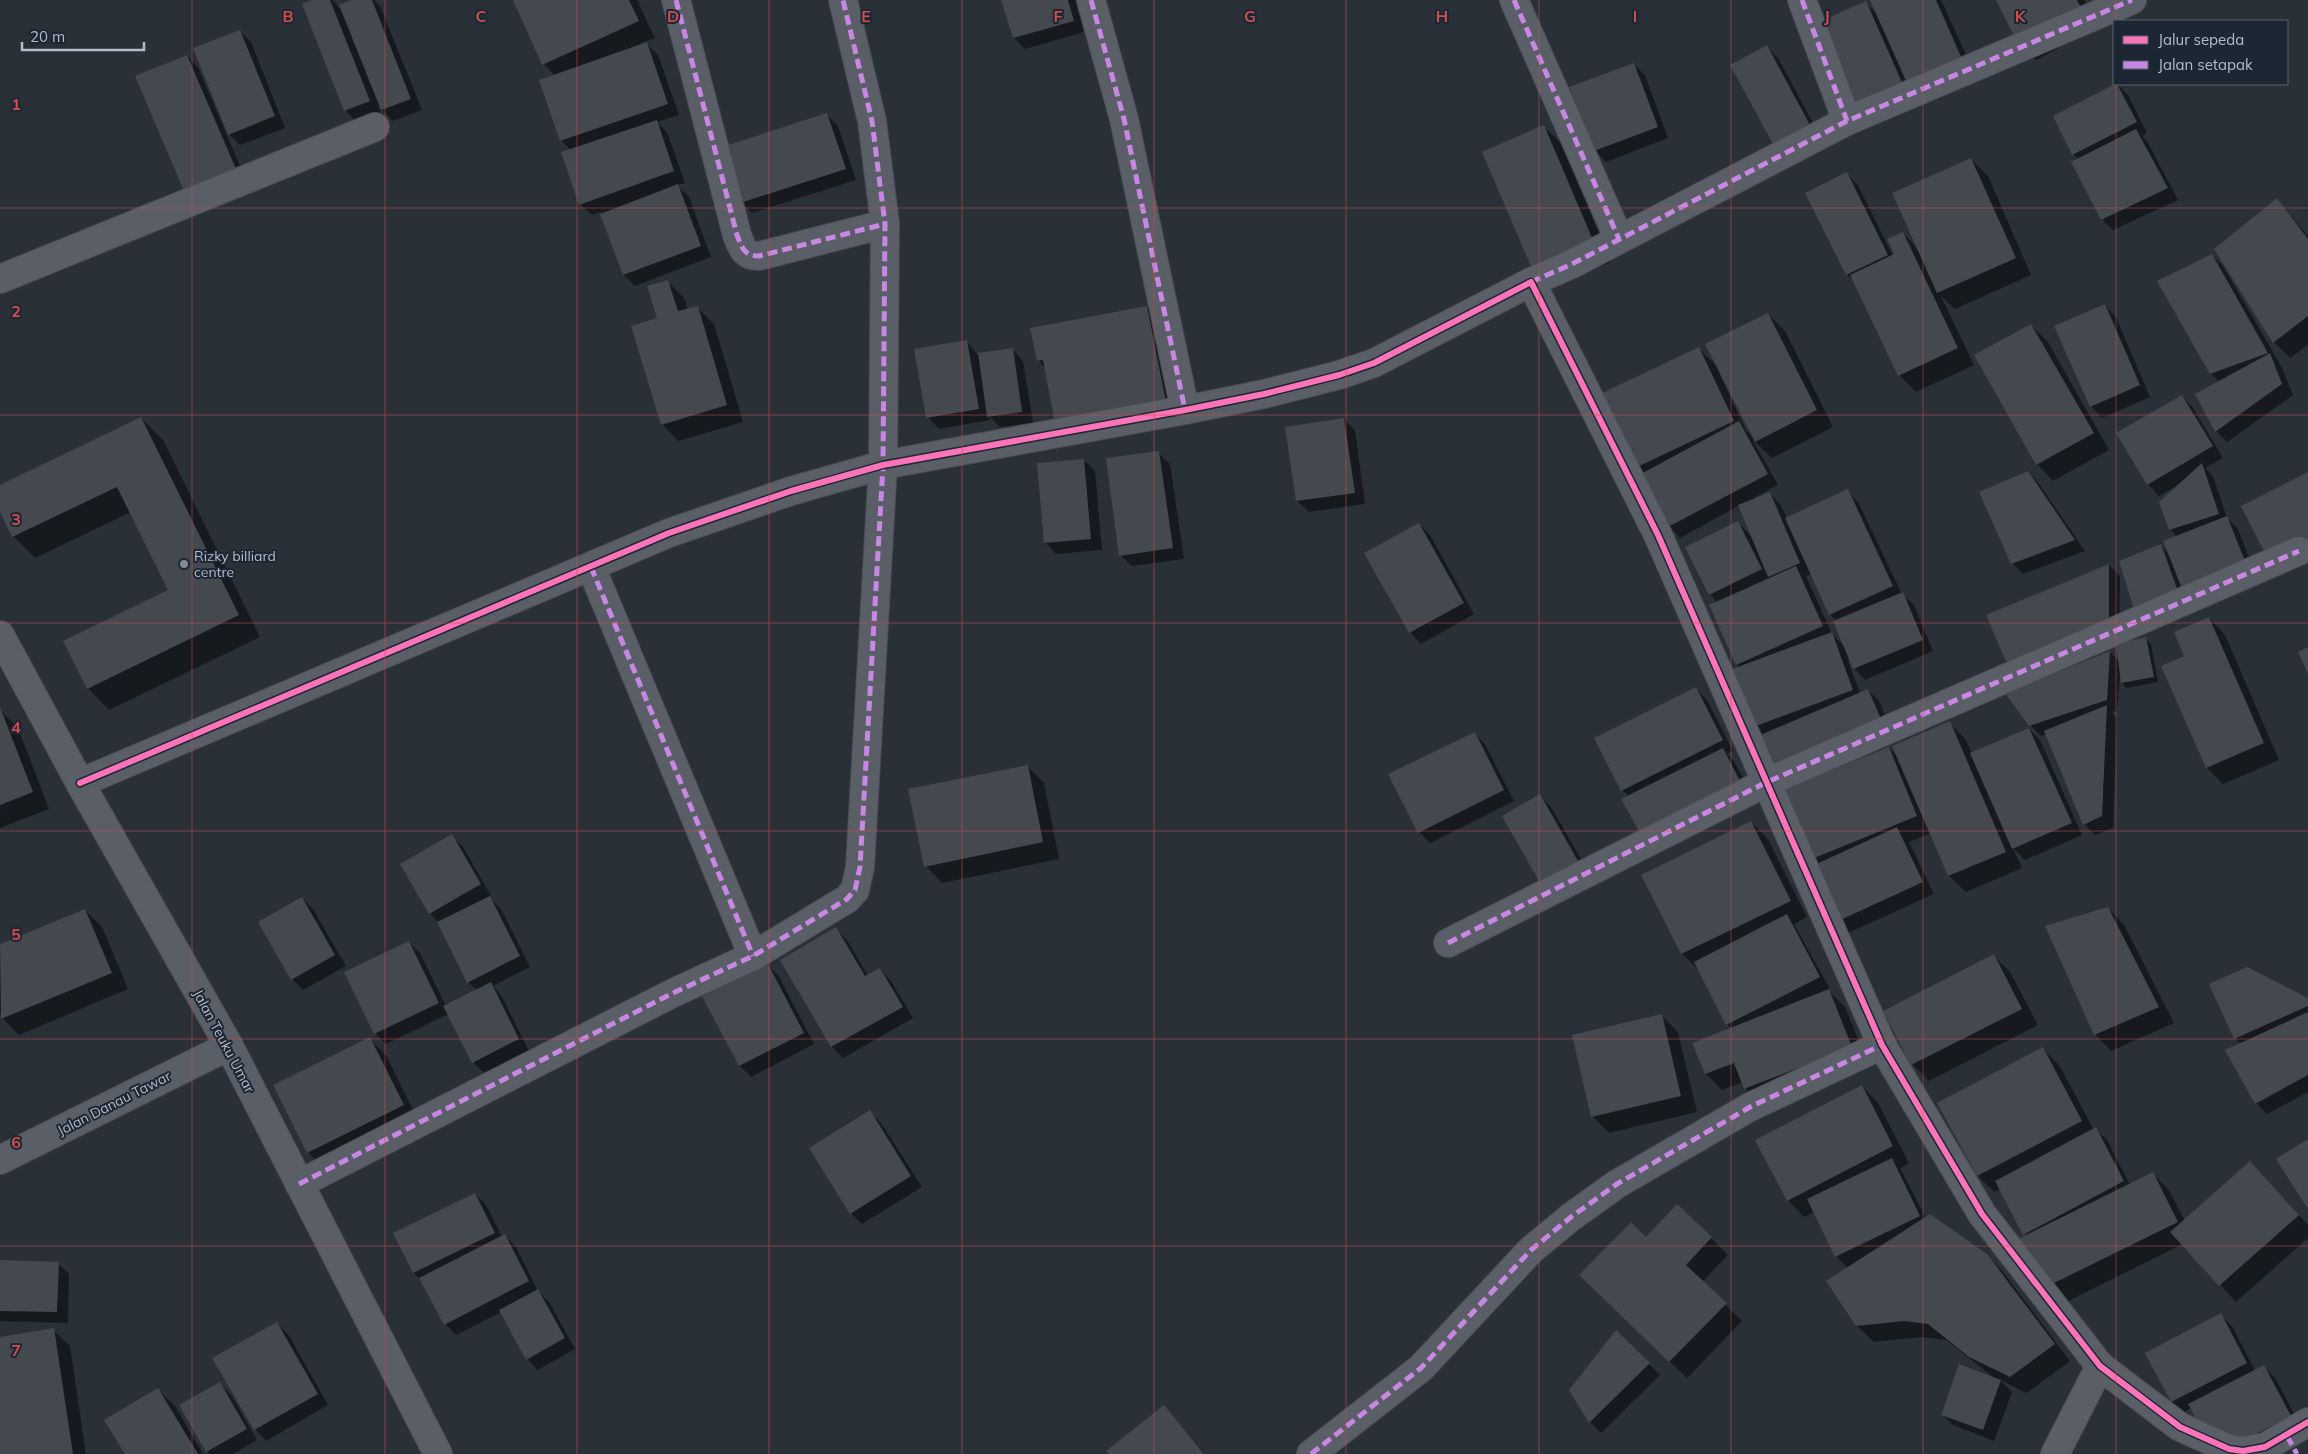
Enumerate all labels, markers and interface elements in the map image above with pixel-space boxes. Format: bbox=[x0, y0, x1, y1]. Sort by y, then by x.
text: B bbox=[282, 6, 294, 26]
text: C bbox=[476, 6, 487, 26]
text: D bbox=[667, 6, 679, 26]
text: E bbox=[861, 6, 871, 26]
text: F bbox=[1053, 6, 1063, 26]
text: G bbox=[1244, 6, 1256, 26]
text: H bbox=[1436, 6, 1448, 26]
text: I bbox=[1633, 6, 1637, 26]
text: J bbox=[1824, 6, 1830, 26]
text: K bbox=[2015, 6, 2027, 26]
scale bar bbox=[22, 20, 145, 52]
legend bbox=[2113, 20, 2288, 85]
text: 20 m bbox=[30, 27, 65, 46]
text: Jalur sepeda bbox=[2158, 30, 2244, 49]
text: Jalan setapak bbox=[2158, 55, 2253, 74]
text: 1 bbox=[11, 94, 21, 114]
text: 2 bbox=[11, 301, 21, 321]
text: 3 bbox=[11, 509, 21, 529]
place label: Rizky billiard centre bbox=[194, 547, 276, 581]
marker: Rizky billiard centre bbox=[178, 558, 190, 570]
text: 4 bbox=[11, 717, 21, 737]
text: 5 bbox=[11, 924, 21, 944]
street label: Jalan Teuku Umar bbox=[189, 986, 259, 1097]
street label: Jalan Danau Tawar bbox=[54, 1066, 175, 1139]
text: 6 bbox=[11, 1132, 21, 1152]
text: 7 bbox=[11, 1340, 21, 1360]

